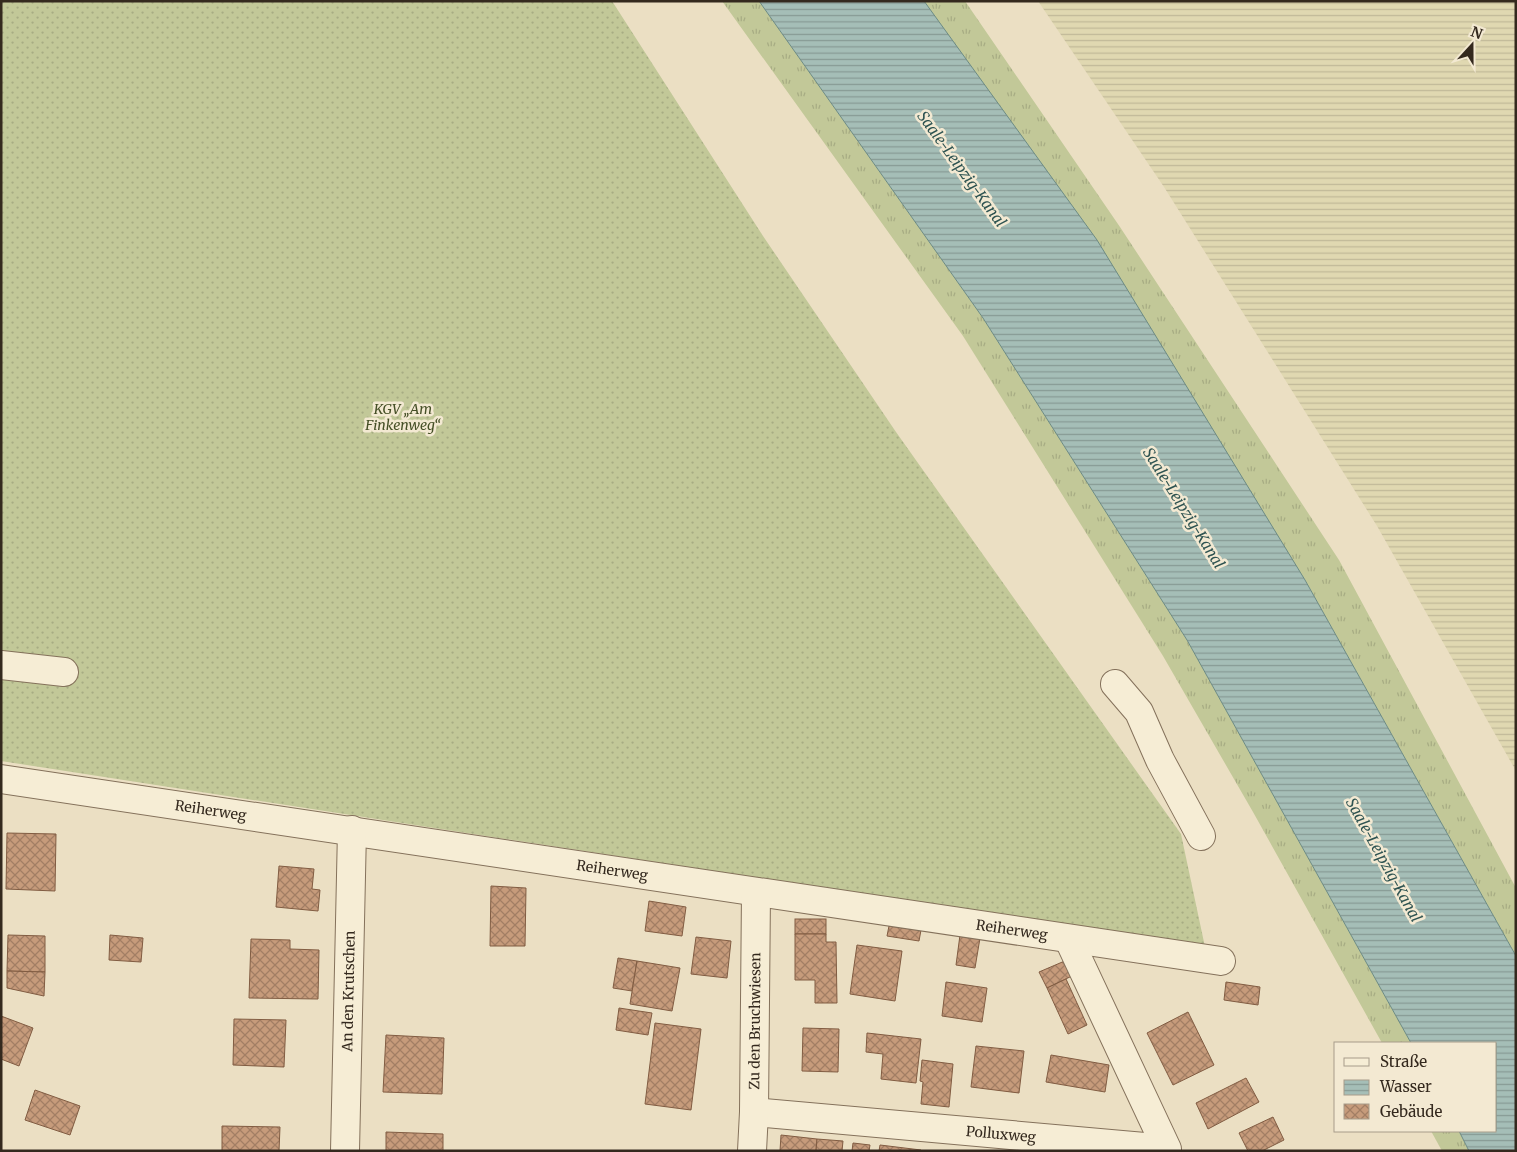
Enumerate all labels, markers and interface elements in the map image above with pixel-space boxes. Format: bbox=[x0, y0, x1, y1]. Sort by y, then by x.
north arrow bbox=[1447, 20, 1497, 70]
text: N bbox=[1468, 22, 1485, 43]
water label: Saale-Leipzig-Kanal bbox=[913, 107, 1011, 231]
park label: KGV „Am Finkenweg“ bbox=[364, 400, 441, 434]
water label: Saale-Leipzig-Kanal bbox=[1139, 444, 1229, 572]
water label: Saale-Leipzig-Kanal bbox=[1342, 795, 1426, 925]
street label: Reiherweg bbox=[174, 796, 248, 825]
street label: Reiherweg bbox=[575, 856, 650, 884]
street label: Reiherweg bbox=[975, 916, 1049, 944]
street label: An den Krutschen bbox=[338, 930, 359, 1053]
street label: Zu den Bruchwiesen bbox=[745, 952, 764, 1090]
legend bbox=[1334, 1042, 1497, 1132]
text: Straße bbox=[1380, 1052, 1427, 1071]
text: Wasser bbox=[1379, 1077, 1432, 1096]
text: Gebäude bbox=[1380, 1102, 1443, 1121]
street label: Polluxweg bbox=[965, 1122, 1037, 1146]

